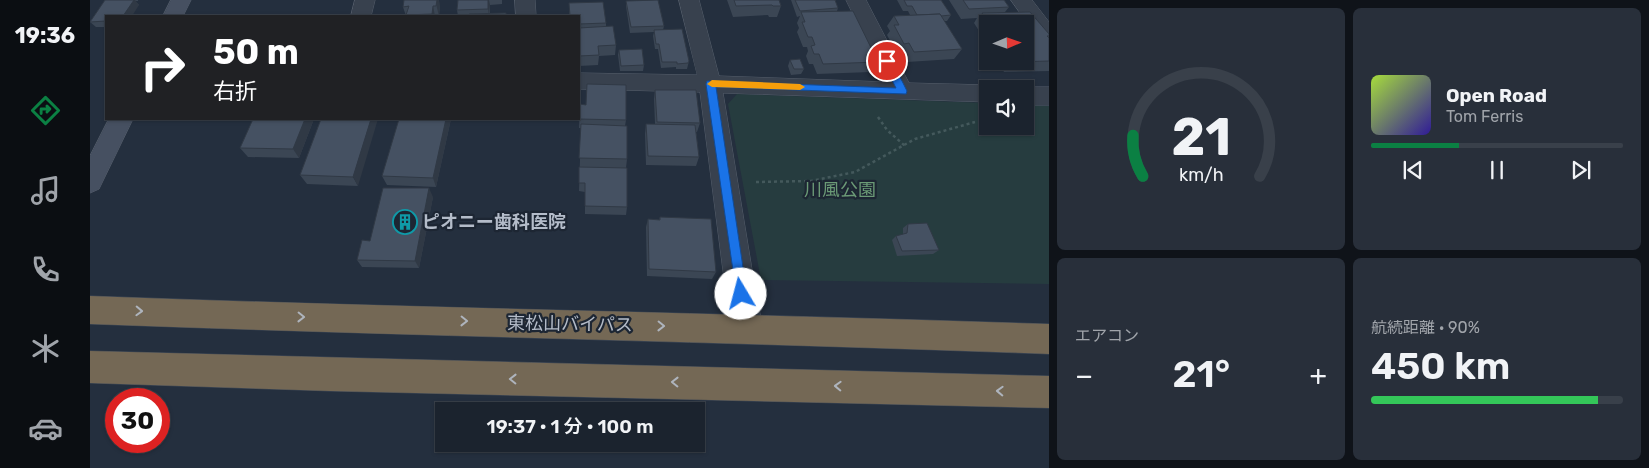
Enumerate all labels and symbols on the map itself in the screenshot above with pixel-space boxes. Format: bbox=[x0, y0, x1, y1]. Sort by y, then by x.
north arrow bbox=[979, 15, 1034, 70]
pin bbox=[866, 40, 908, 82]
park label: 川風公園 bbox=[804, 179, 876, 201]
building icon: ピオニー歯科医院 bbox=[392, 209, 418, 235]
place label: ピオニー歯科医院 bbox=[422, 211, 566, 233]
position arrow bbox=[714, 267, 766, 319]
one-way arrow bbox=[135, 306, 143, 317]
one-way arrow bbox=[297, 312, 305, 323]
street label: 東松山バイパス bbox=[507, 312, 633, 336]
one-way arrow bbox=[460, 316, 468, 327]
one-way arrow bbox=[658, 321, 665, 331]
one-way arrow bbox=[509, 374, 517, 385]
one-way arrow bbox=[671, 377, 679, 388]
one-way arrow bbox=[834, 381, 842, 391]
one-way arrow bbox=[996, 386, 1004, 396]
speed limit sign: 30 bbox=[105, 388, 170, 453]

